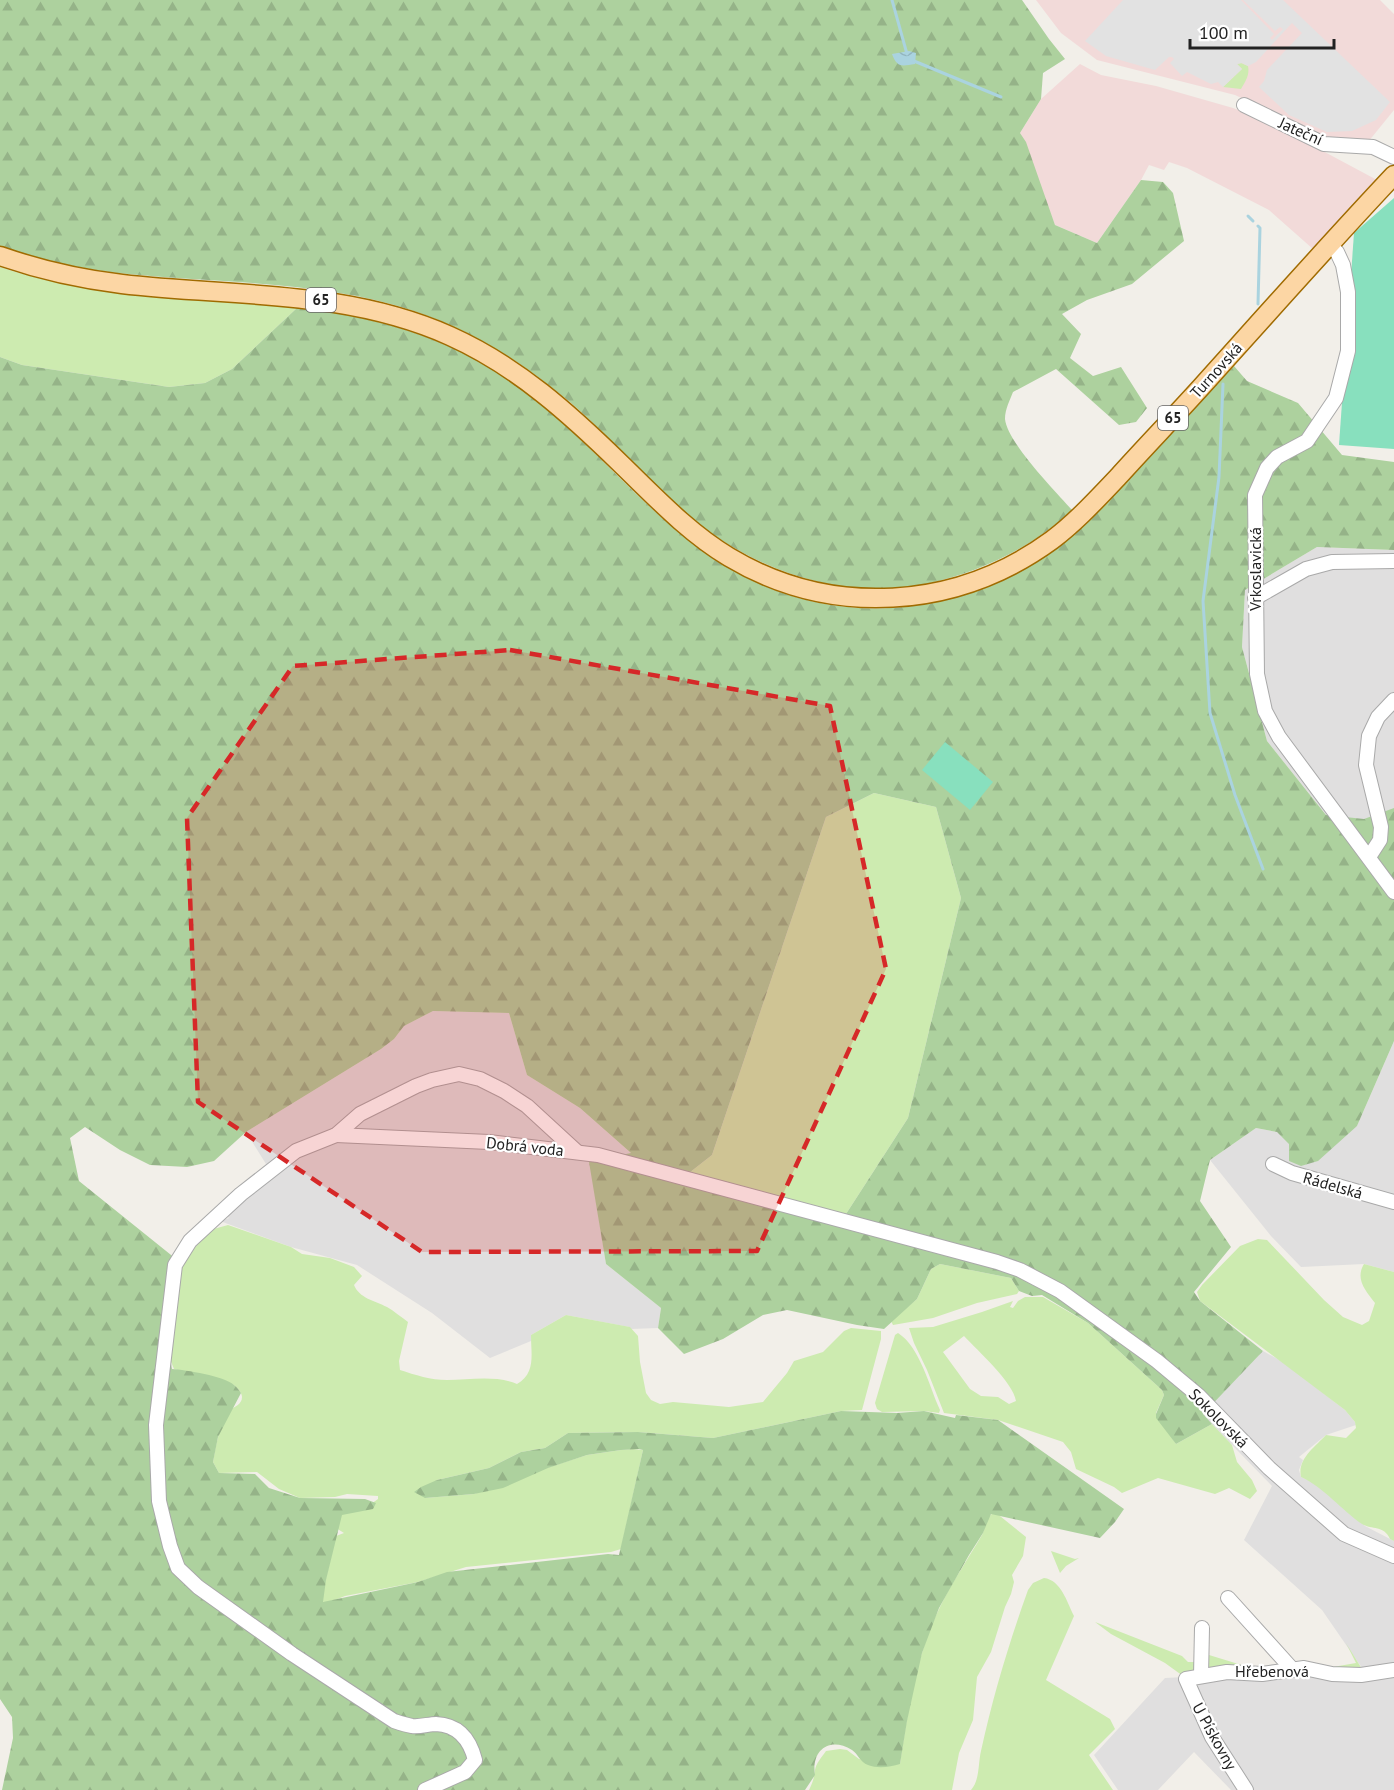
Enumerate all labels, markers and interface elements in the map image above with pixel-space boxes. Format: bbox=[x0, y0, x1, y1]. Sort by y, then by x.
scale bar bbox=[1190, 12, 1334, 50]
text: 100 m bbox=[1199, 21, 1248, 44]
street label: Jateční bbox=[1275, 112, 1326, 150]
road number: 65 bbox=[306, 288, 336, 312]
street label: Turnovská bbox=[1186, 338, 1246, 402]
road number: 65 bbox=[1158, 406, 1188, 430]
street label: Vrkoslavická bbox=[1245, 527, 1265, 612]
street label: Dobrá voda bbox=[485, 1132, 565, 1160]
street label: Rádelská bbox=[1301, 1167, 1365, 1203]
street label: Sokolovská bbox=[1185, 1384, 1253, 1452]
street label: Hřebenová bbox=[1235, 1661, 1309, 1681]
street label: U Pískovny bbox=[1188, 1699, 1242, 1774]

